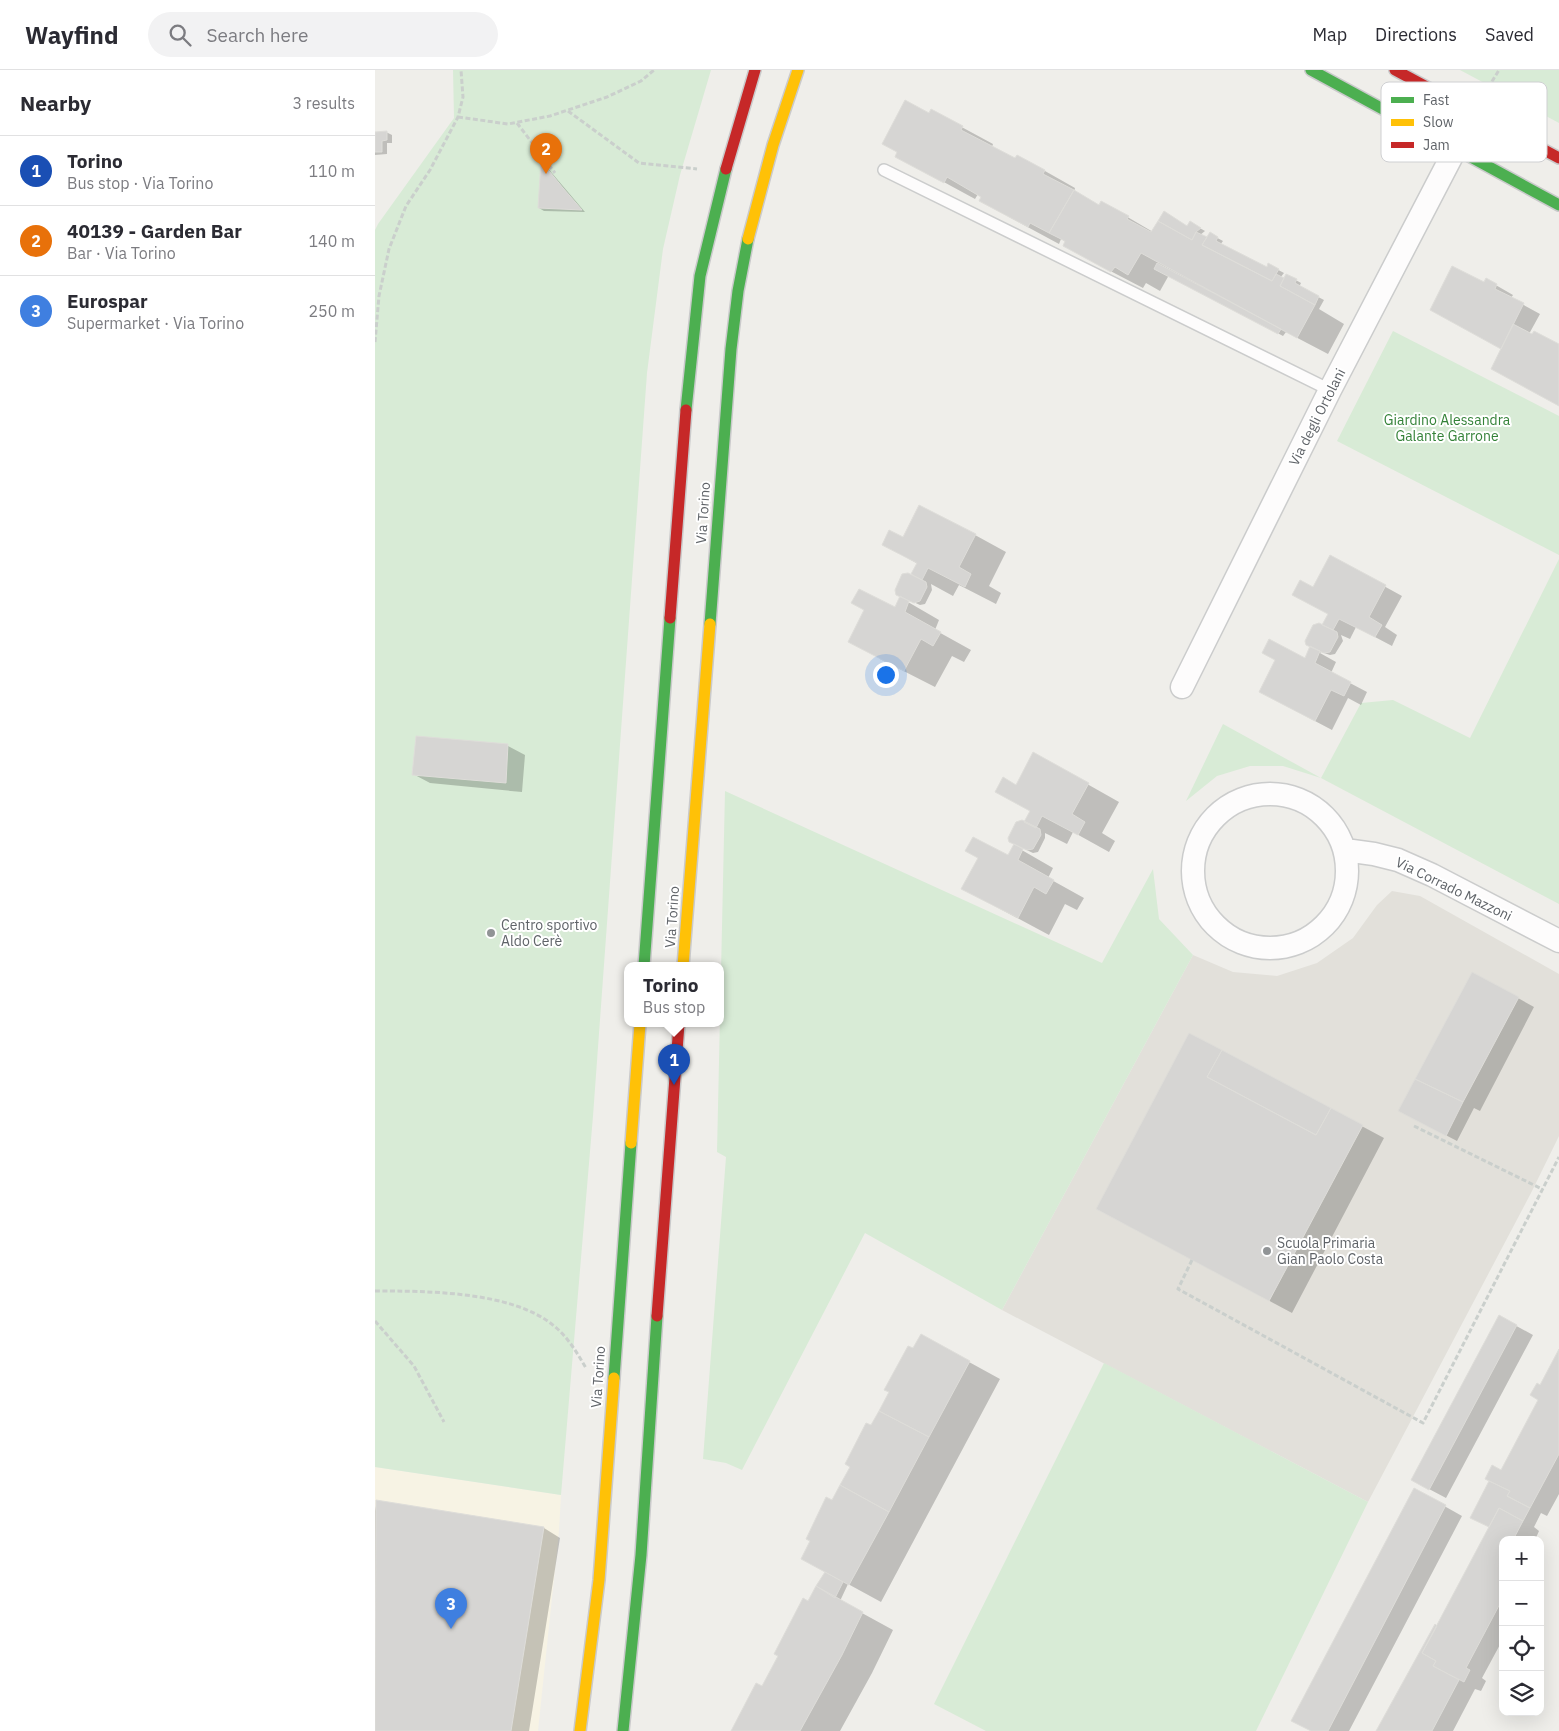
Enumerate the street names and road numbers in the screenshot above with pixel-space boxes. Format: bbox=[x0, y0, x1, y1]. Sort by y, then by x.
street label: Via degli Ortolani bbox=[1285, 365, 1349, 469]
street label: Via Torino bbox=[692, 481, 714, 545]
street label: Via Corrado Mazzoni bbox=[1393, 853, 1515, 925]
street label: Via Torino bbox=[661, 885, 683, 949]
street label: Via Torino bbox=[587, 1345, 609, 1409]

